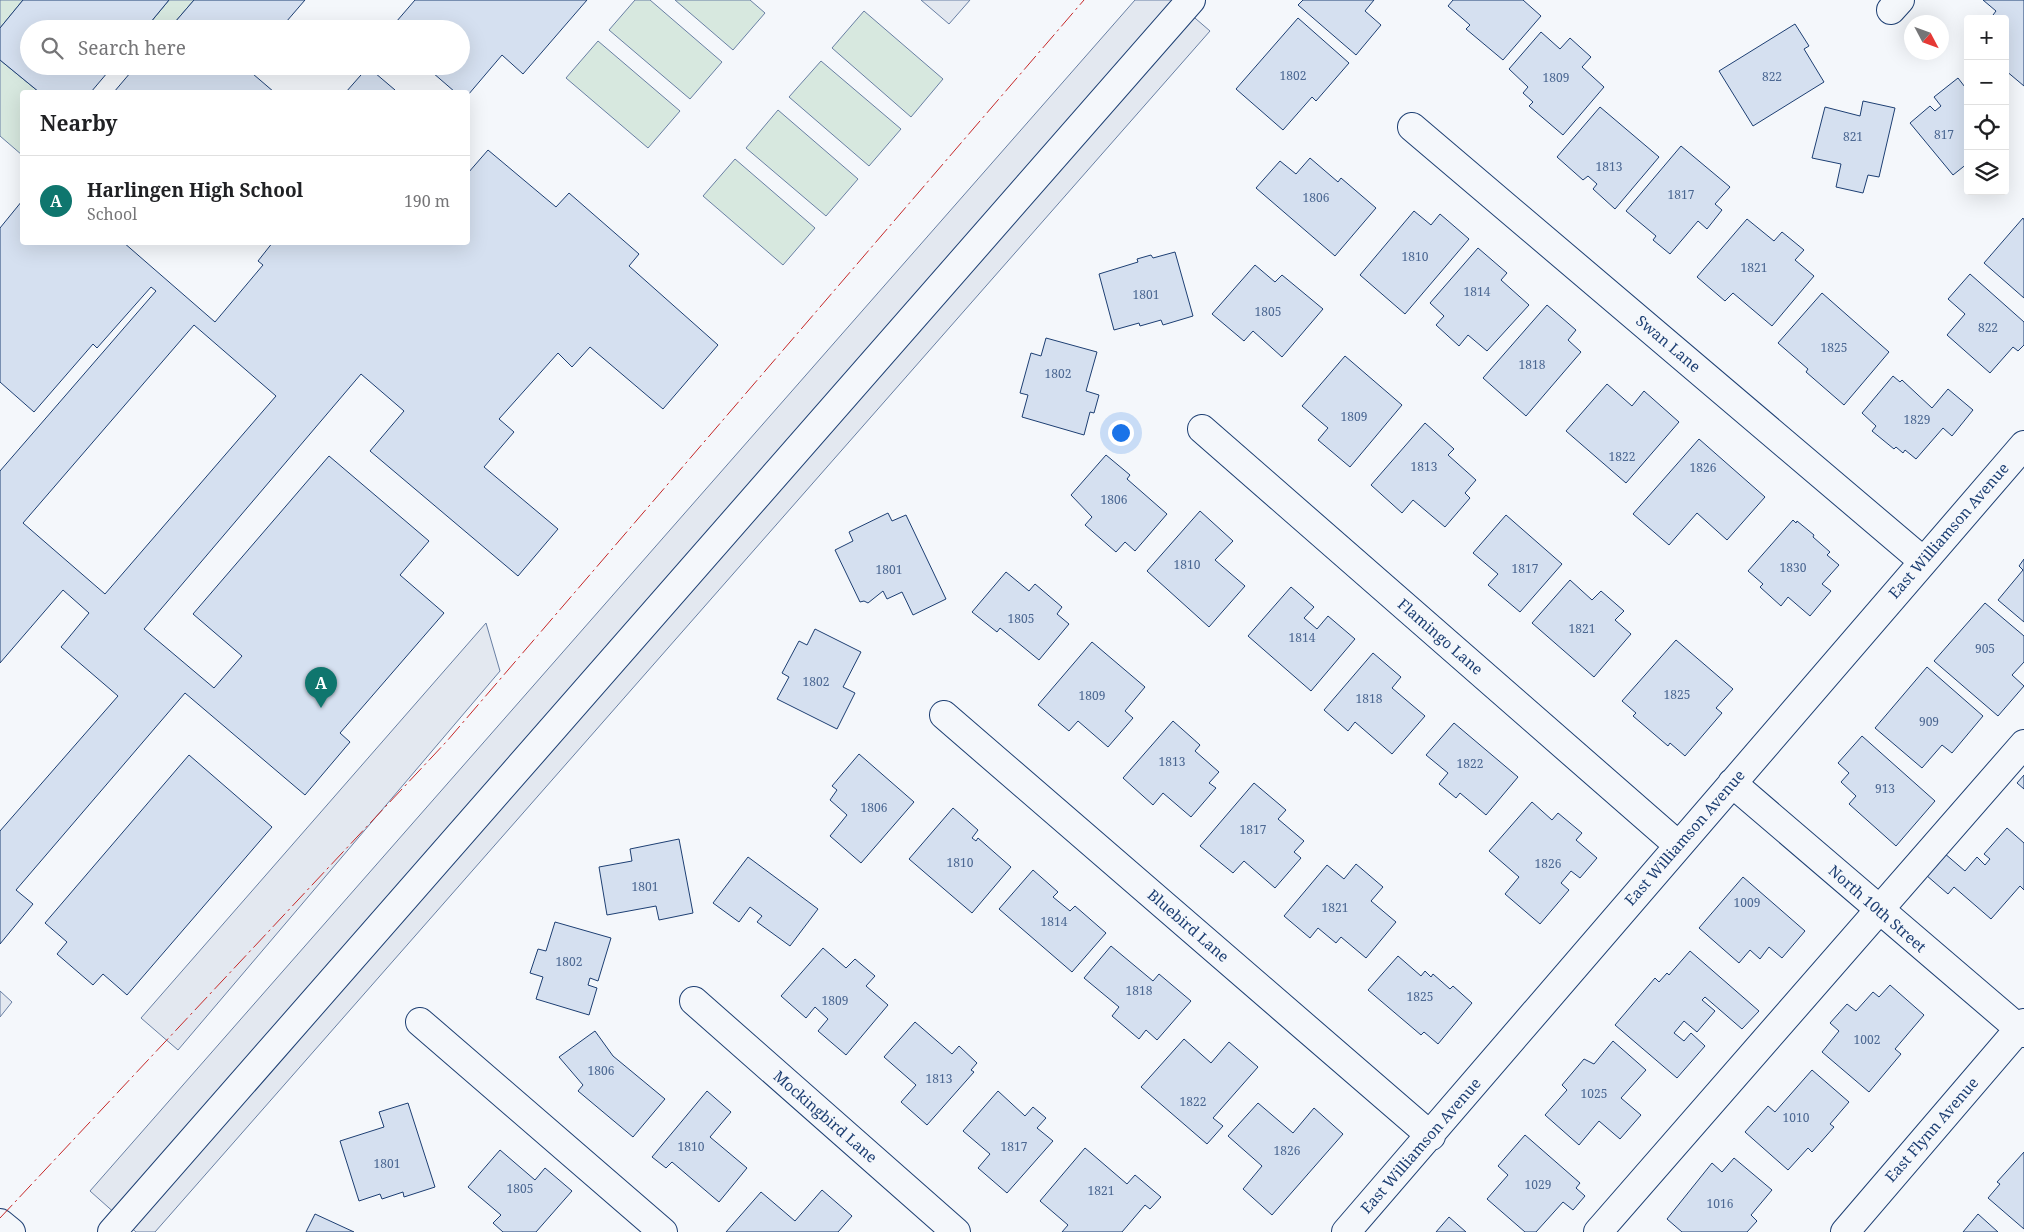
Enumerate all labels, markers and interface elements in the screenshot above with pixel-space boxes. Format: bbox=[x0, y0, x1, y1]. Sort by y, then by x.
north arrow bbox=[1904, 15, 1949, 60]
map controls bbox=[1964, 15, 2009, 195]
button: + bbox=[1964, 15, 2009, 60]
search box bbox=[20, 20, 470, 75]
icon: search bbox=[38, 34, 66, 62]
text: Search here bbox=[78, 35, 186, 61]
button: − bbox=[1964, 60, 2009, 105]
house number: 1802 bbox=[1280, 67, 1306, 84]
house number: 822 bbox=[1762, 68, 1782, 85]
house number: 1809 bbox=[1543, 69, 1569, 86]
button: locate bbox=[1964, 105, 2009, 150]
text: Nearby bbox=[40, 109, 118, 137]
house number: 817 bbox=[1934, 126, 1954, 143]
house number: 821 bbox=[1843, 128, 1863, 145]
button: layers bbox=[1964, 150, 2009, 195]
house number: 1813 bbox=[1596, 158, 1623, 175]
text: Harlingen High School bbox=[87, 177, 303, 203]
house number: 1817 bbox=[1668, 186, 1695, 203]
house number: 1806 bbox=[1303, 189, 1330, 206]
text: A bbox=[50, 190, 62, 212]
text: 190 m bbox=[404, 190, 450, 212]
text: School bbox=[87, 203, 137, 225]
house number: 1810 bbox=[1402, 248, 1429, 265]
house number: 1821 bbox=[1741, 259, 1767, 276]
house number: 1814 bbox=[1464, 283, 1491, 300]
house number: 1801 bbox=[1133, 286, 1159, 303]
house number: 1805 bbox=[1255, 303, 1281, 320]
street label: Swan Lane bbox=[1632, 310, 1705, 376]
house number: 822 bbox=[1978, 319, 1998, 336]
house number: 1825 bbox=[1821, 339, 1847, 356]
house number: 1818 bbox=[1519, 356, 1546, 373]
house number: 1802 bbox=[1045, 365, 1071, 382]
house number: 1809 bbox=[1341, 408, 1367, 425]
house number: 1829 bbox=[1904, 411, 1930, 428]
your location bbox=[1108, 420, 1134, 446]
house number: 1822 bbox=[1609, 448, 1635, 465]
house number: 1813 bbox=[1411, 458, 1438, 475]
street label: East Williamson Avenue bbox=[1884, 458, 2013, 602]
house number: 1826 bbox=[1690, 459, 1717, 476]
house number: 1806 bbox=[1101, 491, 1128, 508]
house number: 1810 bbox=[1174, 556, 1201, 573]
house number: 1830 bbox=[1780, 559, 1807, 576]
house number: 1817 bbox=[1512, 560, 1539, 577]
house number: 1801 bbox=[876, 561, 902, 578]
street label: Flamingo Lane bbox=[1394, 594, 1487, 679]
house number: 1805 bbox=[1008, 610, 1034, 627]
house number: 1821 bbox=[1569, 620, 1595, 637]
house number: 1814 bbox=[1289, 629, 1316, 646]
house number: 905 bbox=[1975, 640, 1995, 657]
pin: A bbox=[305, 667, 337, 708]
house number: 1802 bbox=[803, 673, 829, 690]
house number: 1825 bbox=[1664, 686, 1690, 703]
house number: 1809 bbox=[1079, 687, 1105, 704]
house number: 1818 bbox=[1356, 690, 1383, 707]
house number: 909 bbox=[1919, 713, 1939, 730]
house number: 1813 bbox=[1159, 753, 1186, 770]
house number: 1822 bbox=[1457, 755, 1483, 772]
street label: East Williamson Avenue bbox=[1620, 765, 1749, 909]
house number: 913 bbox=[1875, 780, 1895, 797]
house number: 1806 bbox=[861, 799, 888, 816]
house number: 1817 bbox=[1240, 821, 1267, 838]
house number: 1810 bbox=[947, 854, 974, 871]
house number: 1826 bbox=[1535, 855, 1562, 872]
street label: North 10th Street bbox=[1825, 860, 1931, 956]
house number: 1801 bbox=[632, 878, 658, 895]
street label: Bluebird Lane bbox=[1144, 884, 1234, 966]
house number: 1009 bbox=[1734, 894, 1760, 911]
house number: 1821 bbox=[1322, 899, 1348, 916]
house number: 1814 bbox=[1041, 913, 1068, 930]
house number: 1802 bbox=[556, 953, 582, 970]
house number: 1818 bbox=[1126, 982, 1153, 999]
house number: 1825 bbox=[1407, 988, 1433, 1005]
house number: 1809 bbox=[822, 992, 848, 1009]
house number: 1002 bbox=[1854, 1031, 1880, 1048]
house number: 1806 bbox=[588, 1062, 615, 1079]
street label: Mockingbird Lane bbox=[770, 1066, 882, 1167]
house number: 1813 bbox=[926, 1070, 953, 1087]
street label: East Williamson Avenue bbox=[1356, 1073, 1485, 1217]
street label: East Flynn Avenue bbox=[1880, 1073, 1982, 1186]
house number: 1025 bbox=[1581, 1085, 1607, 1102]
house number: 1822 bbox=[1180, 1093, 1206, 1110]
house number: 1010 bbox=[1783, 1109, 1810, 1126]
house number: 1810 bbox=[678, 1138, 705, 1155]
house number: 1817 bbox=[1001, 1138, 1028, 1155]
house number: 1826 bbox=[1274, 1142, 1301, 1159]
house number: 1801 bbox=[374, 1155, 400, 1172]
house number: 1029 bbox=[1525, 1176, 1551, 1193]
house number: 1805 bbox=[507, 1180, 533, 1197]
house number: 1821 bbox=[1088, 1182, 1114, 1199]
house number: 1016 bbox=[1707, 1195, 1734, 1212]

